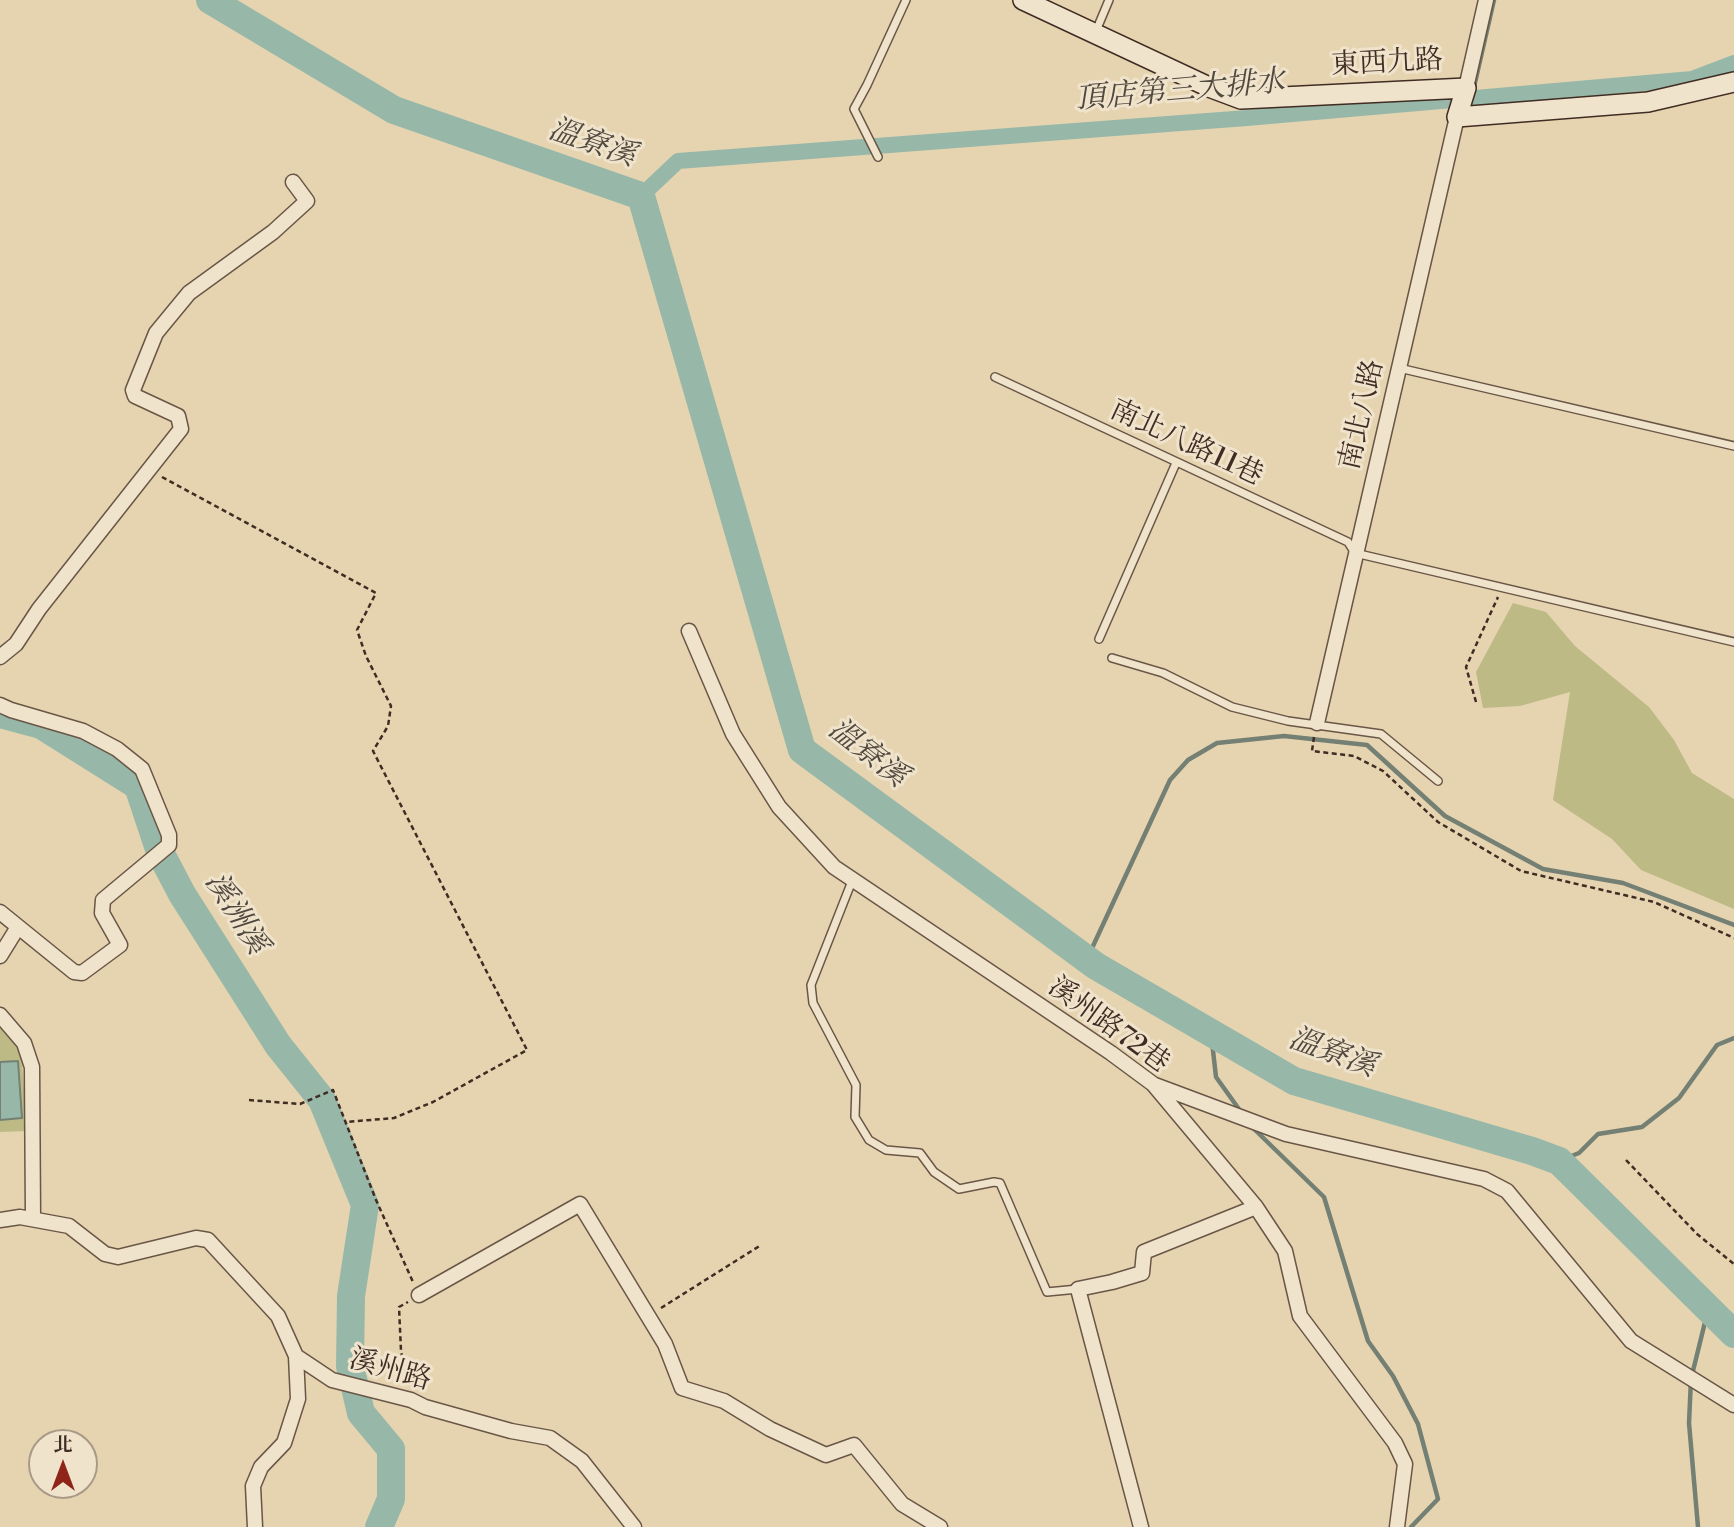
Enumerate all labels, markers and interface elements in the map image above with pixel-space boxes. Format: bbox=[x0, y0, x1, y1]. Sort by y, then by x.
street label: 東西九路 bbox=[1330, 44, 1444, 84]
water label: 頂店第三大排水 bbox=[1074, 65, 1286, 119]
water label: 溫寮溪 bbox=[544, 112, 640, 176]
street label: 南北八路 bbox=[1334, 357, 1392, 473]
street label: 南北八路11巷 bbox=[1104, 394, 1268, 494]
water label: 溫寮溪 bbox=[820, 712, 914, 796]
water label: 溪洲溪 bbox=[196, 866, 274, 962]
street label: 溪州路72巷 bbox=[1041, 971, 1175, 1081]
water label: 溫寮溪 bbox=[1284, 1022, 1380, 1086]
street label: 溪州路 bbox=[345, 1343, 435, 1399]
north arrow bbox=[28, 1429, 98, 1499]
text: 北 bbox=[53, 1433, 73, 1457]

